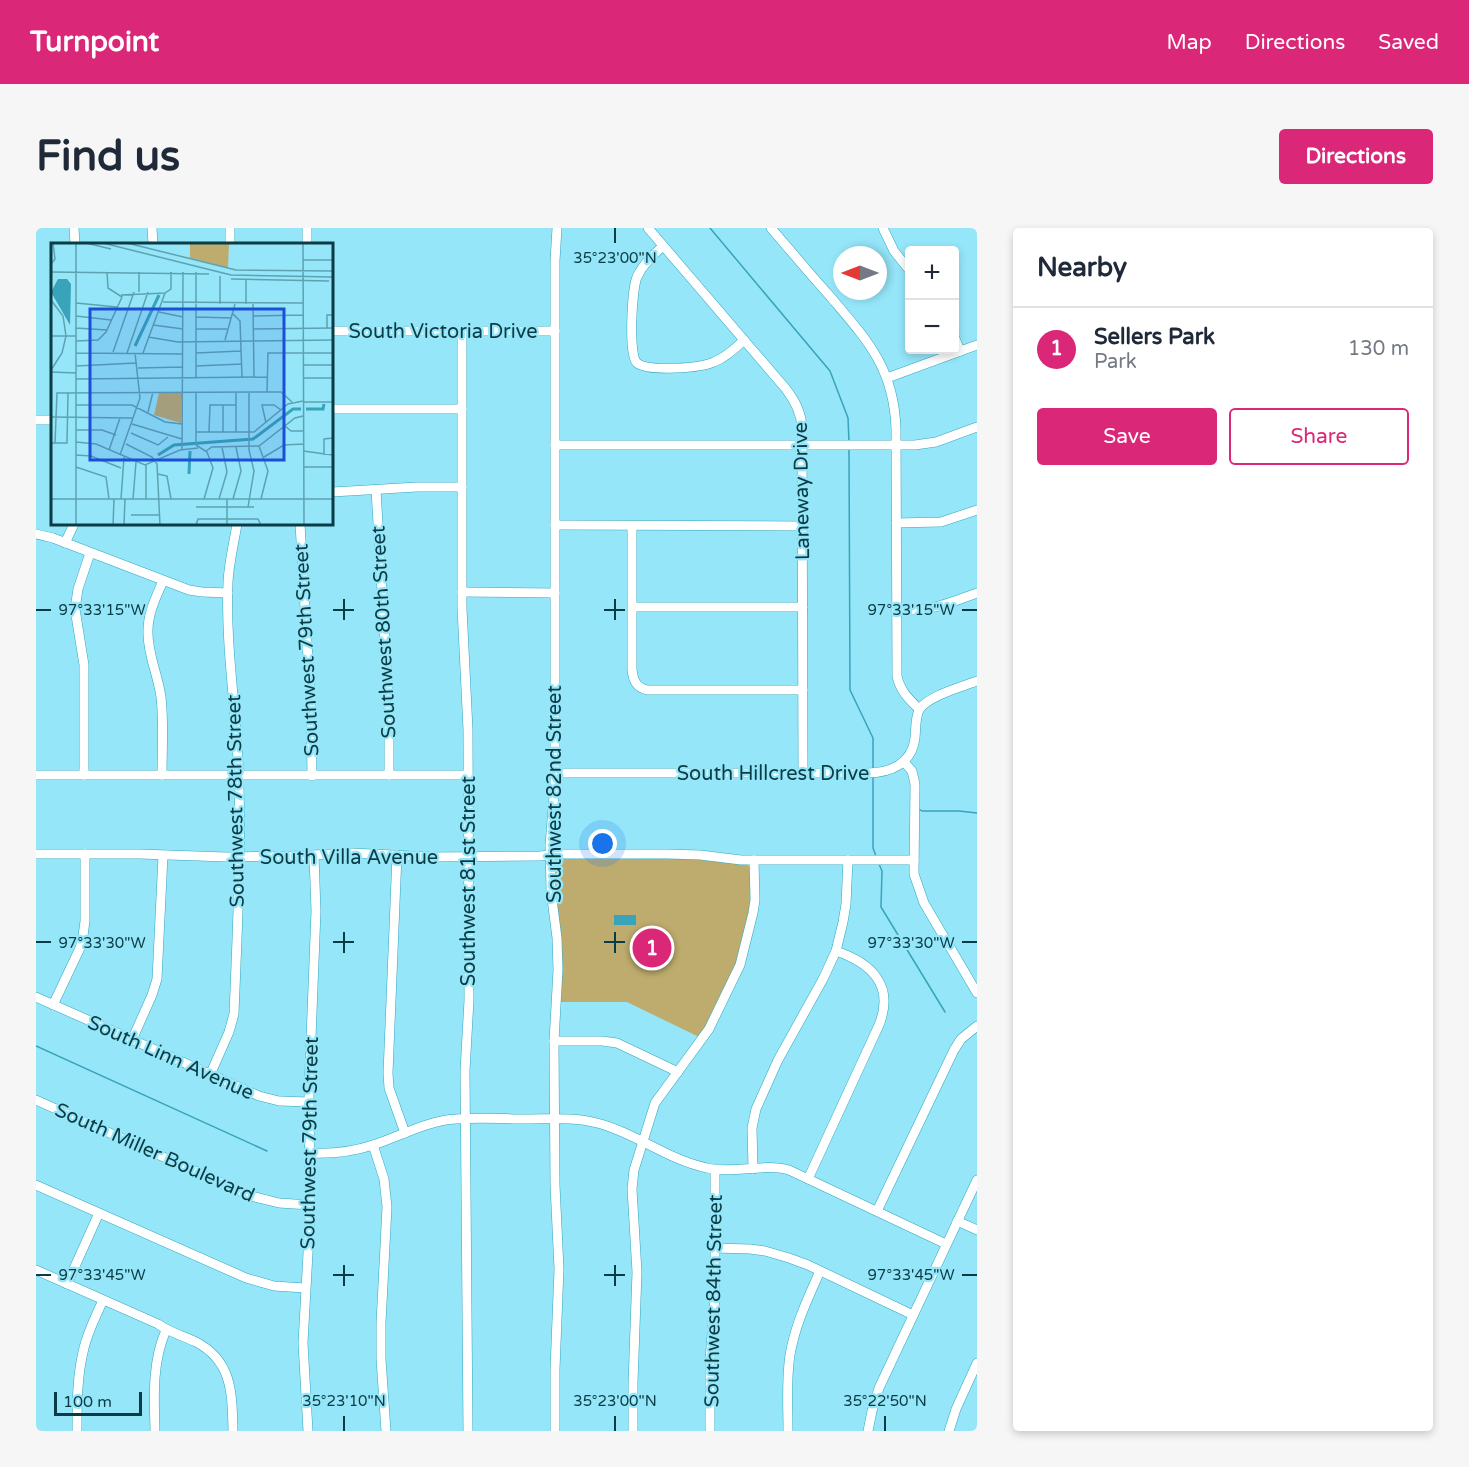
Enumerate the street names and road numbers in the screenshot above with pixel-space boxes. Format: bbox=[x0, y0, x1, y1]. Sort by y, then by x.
street label: South Victoria Drive bbox=[349, 320, 538, 344]
street label: Laneway Drive bbox=[789, 422, 815, 560]
street label: Southwest 80th Street bbox=[366, 525, 402, 739]
street label: Southwest 79th Street bbox=[289, 543, 325, 757]
street label: Southwest 82nd Street bbox=[543, 685, 567, 903]
street label: Southwest 78th Street bbox=[222, 694, 250, 908]
street label: South Hillcrest Drive bbox=[677, 762, 869, 786]
street label: Southwest 81st Street bbox=[457, 775, 481, 986]
street label: South Villa Avenue bbox=[260, 846, 438, 870]
street label: South Linn Avenue bbox=[84, 1010, 257, 1105]
street label: Southwest 79th Street bbox=[296, 1036, 324, 1250]
street label: South Miller Boulevard bbox=[51, 1098, 258, 1208]
street label: Southwest 84th Street bbox=[700, 1194, 728, 1408]

